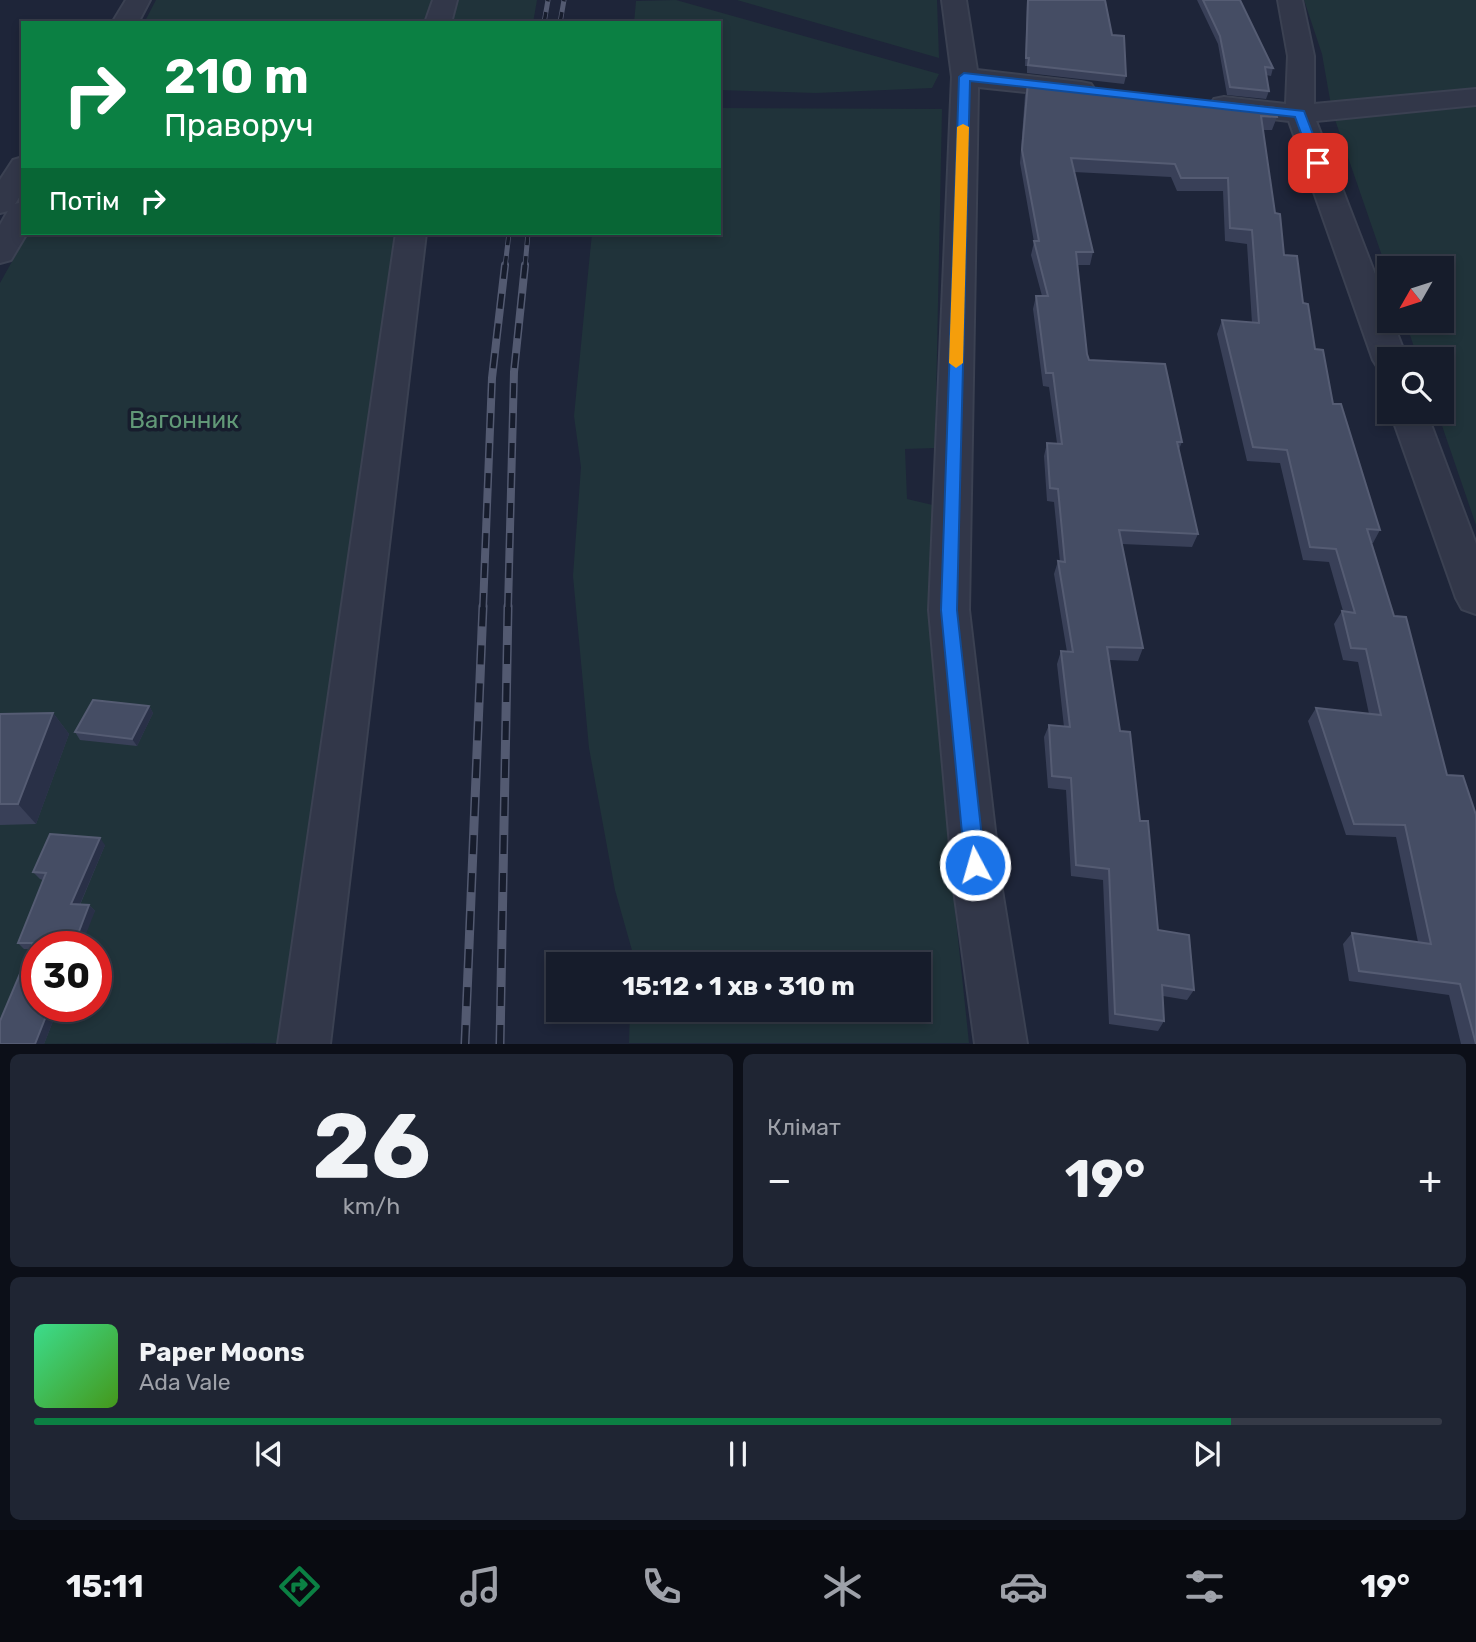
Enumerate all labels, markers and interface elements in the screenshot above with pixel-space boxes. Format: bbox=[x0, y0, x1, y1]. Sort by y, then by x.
text: 210 m bbox=[164, 47, 309, 105]
icon: right bbox=[49, 49, 140, 140]
text: Праворуч bbox=[164, 106, 313, 144]
pin bbox=[1288, 133, 1348, 193]
icon: arrive bbox=[1299, 144, 1337, 182]
icon: right bbox=[134, 182, 172, 220]
text: Потім bbox=[49, 186, 120, 217]
north arrow bbox=[1377, 256, 1454, 332]
map controls bbox=[1377, 256, 1454, 424]
button: search bbox=[1377, 347, 1454, 424]
park label: Вагонник bbox=[129, 406, 239, 434]
position arrow bbox=[938, 828, 1012, 902]
speed limit sign: 30 bbox=[21, 931, 112, 1022]
text: 15:12 · 1 хв · 310 m bbox=[622, 971, 855, 1002]
text: 26 bbox=[312, 1092, 431, 1200]
text: Клімат bbox=[767, 1113, 841, 1141]
text: 19° bbox=[1065, 1148, 1145, 1210]
text: − bbox=[767, 1157, 792, 1203]
text: + bbox=[1418, 1157, 1442, 1203]
text: km/h bbox=[343, 1192, 400, 1220]
text: Paper Moons bbox=[139, 1337, 305, 1368]
text: Ada Vale bbox=[139, 1368, 231, 1396]
icon: previous bbox=[250, 1435, 288, 1473]
icon: pause bbox=[719, 1435, 757, 1473]
icon: next bbox=[1188, 1435, 1226, 1473]
icon: directions bbox=[275, 1562, 324, 1611]
icon: music bbox=[456, 1562, 505, 1611]
icon: phone bbox=[637, 1562, 686, 1611]
icon: climate bbox=[818, 1562, 867, 1611]
icon: car bbox=[999, 1562, 1048, 1611]
icon: filters bbox=[1180, 1562, 1229, 1611]
text: 15:11 bbox=[66, 1567, 144, 1605]
text: 19° bbox=[1360, 1567, 1410, 1605]

